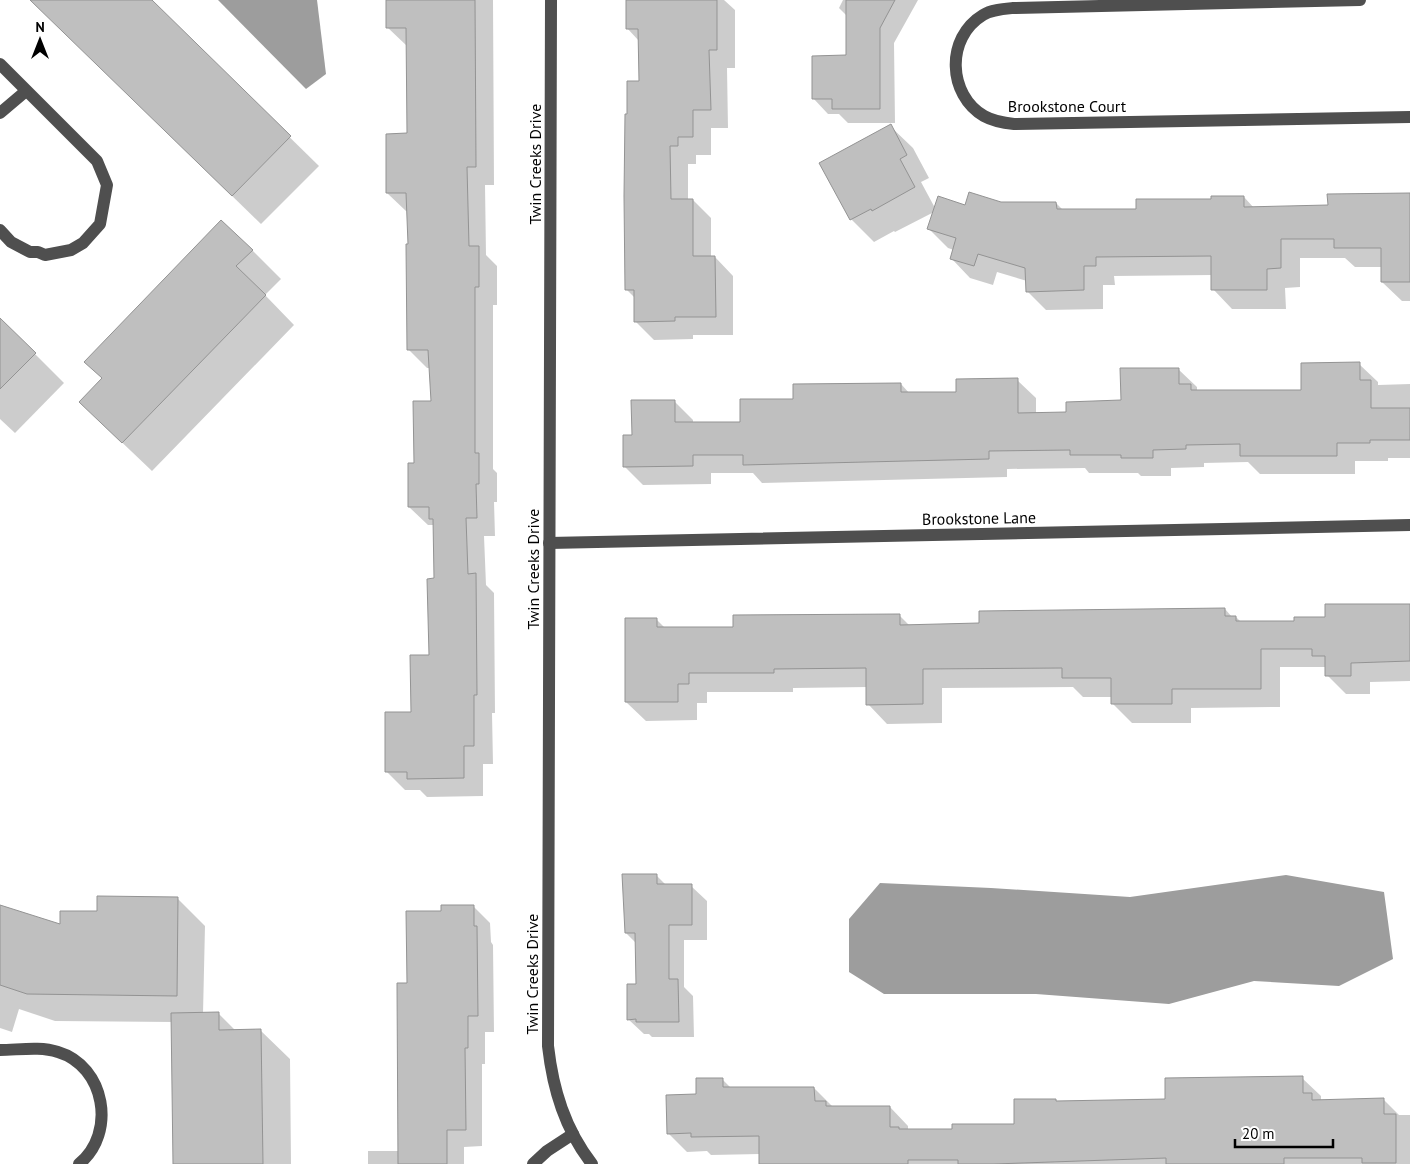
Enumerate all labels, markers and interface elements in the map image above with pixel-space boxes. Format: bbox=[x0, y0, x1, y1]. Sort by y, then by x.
north arrow bbox=[15, 15, 65, 65]
text: N bbox=[35, 18, 45, 36]
street label: Brookstone Court bbox=[1008, 96, 1127, 116]
street label: Twin Creeks Drive bbox=[525, 104, 545, 224]
street label: Brookstone Lane bbox=[922, 507, 1036, 529]
street label: Twin Creeks Drive bbox=[523, 509, 543, 629]
street label: Twin Creeks Drive bbox=[522, 914, 542, 1034]
scale bar bbox=[1235, 1116, 1332, 1148]
text: 20 m bbox=[1242, 1124, 1275, 1143]

